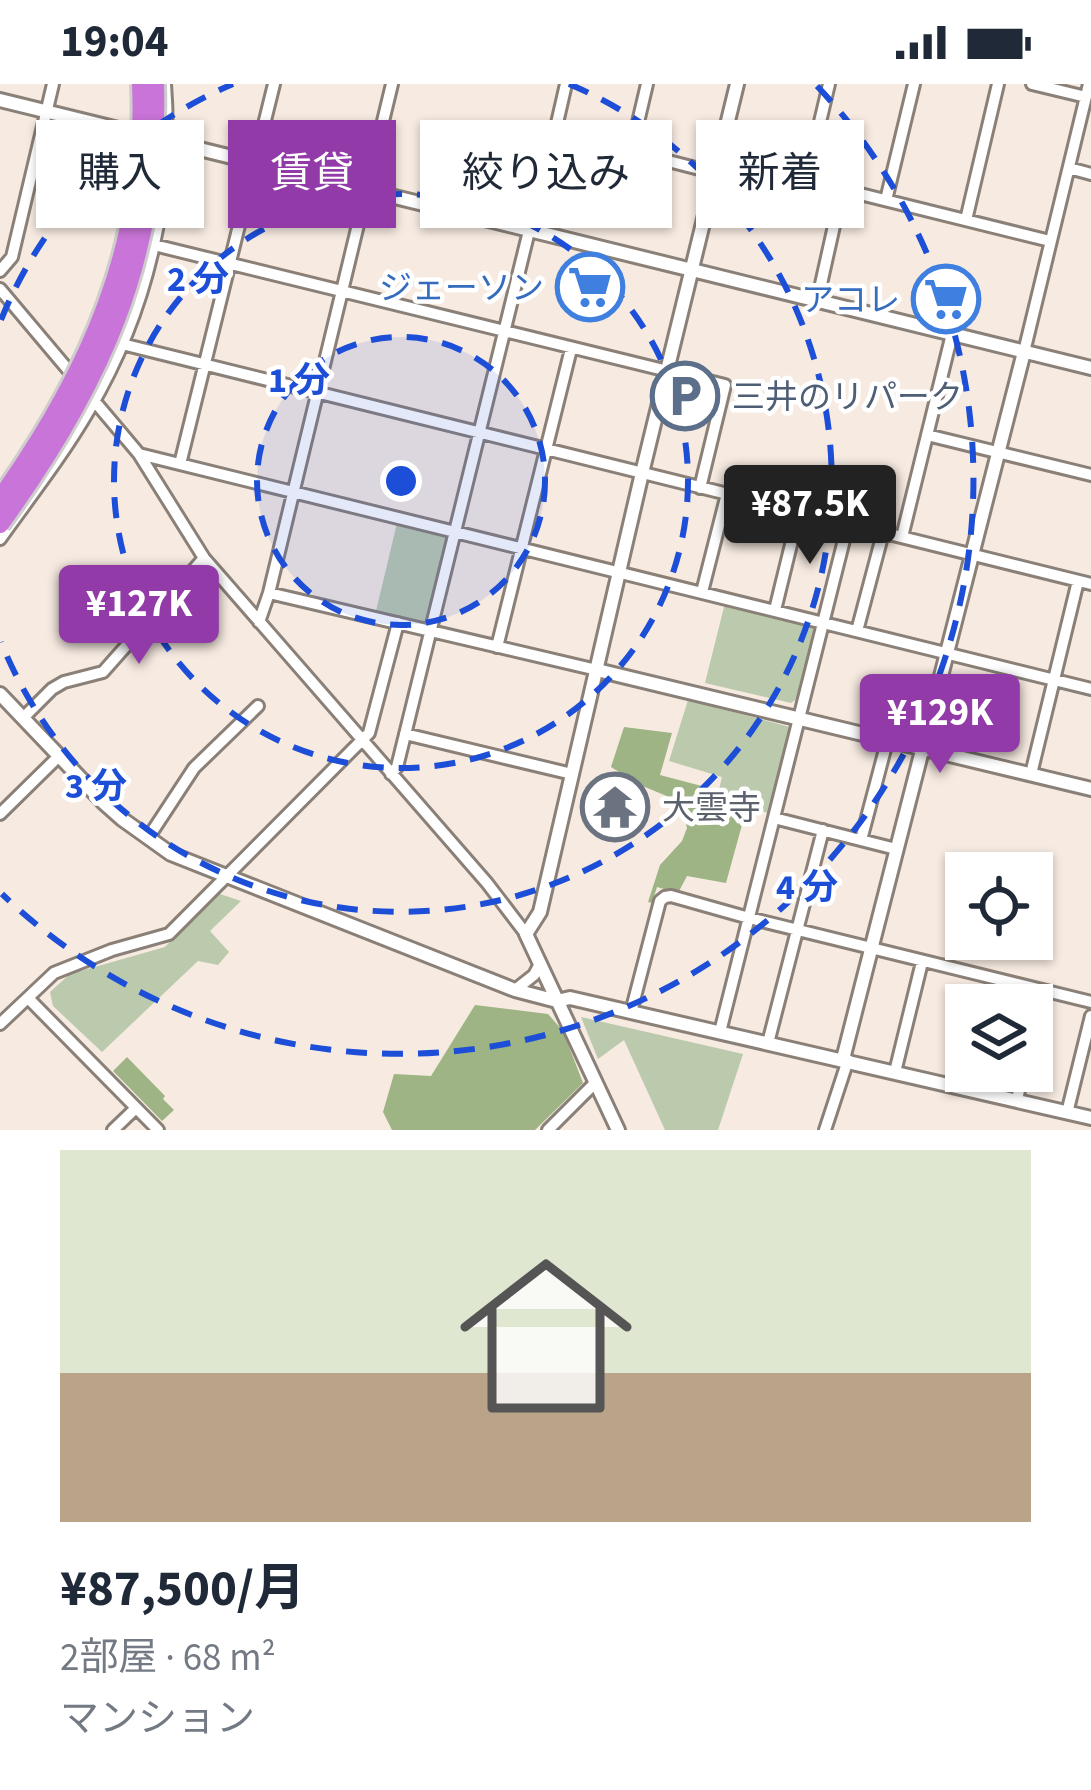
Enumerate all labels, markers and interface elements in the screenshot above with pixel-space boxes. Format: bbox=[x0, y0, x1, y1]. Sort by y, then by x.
text: 19:04 bbox=[60, 10, 169, 74]
chip: 購入 bbox=[36, 120, 204, 228]
chip: 賃貸 bbox=[228, 120, 396, 228]
chip: 絞り込み bbox=[420, 120, 672, 228]
chip: 新着 bbox=[696, 120, 864, 228]
supermarket icon: ジェーソン bbox=[555, 252, 625, 322]
text: 2 分 bbox=[167, 254, 229, 305]
supermarket icon: アコレ bbox=[911, 264, 981, 334]
place label: ジェーソン bbox=[379, 265, 544, 312]
place label: アコレ bbox=[801, 277, 900, 324]
text: 1 分 bbox=[268, 355, 330, 406]
parking icon: 三井のリパーク bbox=[650, 361, 720, 431]
place label: 三井のリパーク bbox=[732, 374, 963, 421]
centre of rings bbox=[380, 460, 422, 502]
pin: ¥87.5K bbox=[712, 465, 908, 567]
text: ¥87.5K bbox=[751, 476, 869, 532]
pin: ¥127K bbox=[55, 565, 223, 667]
text: ¥127K bbox=[86, 576, 192, 632]
pin: ¥129K bbox=[856, 674, 1024, 776]
text: ¥129K bbox=[887, 685, 993, 741]
text: 3 分 bbox=[65, 761, 127, 812]
temple icon: 大雲寺 bbox=[580, 772, 650, 842]
place label: 大雲寺 bbox=[662, 785, 761, 832]
map controls bbox=[945, 852, 1053, 1092]
button: locate bbox=[945, 852, 1053, 960]
text: 4 分 bbox=[776, 862, 838, 913]
button: layers bbox=[945, 984, 1053, 1092]
icon: home bbox=[438, 1228, 654, 1444]
text: ¥87,500/月 bbox=[60, 1553, 305, 1625]
text: 2部屋 · 68 m² bbox=[60, 1630, 276, 1686]
text: マンション bbox=[60, 1691, 255, 1747]

